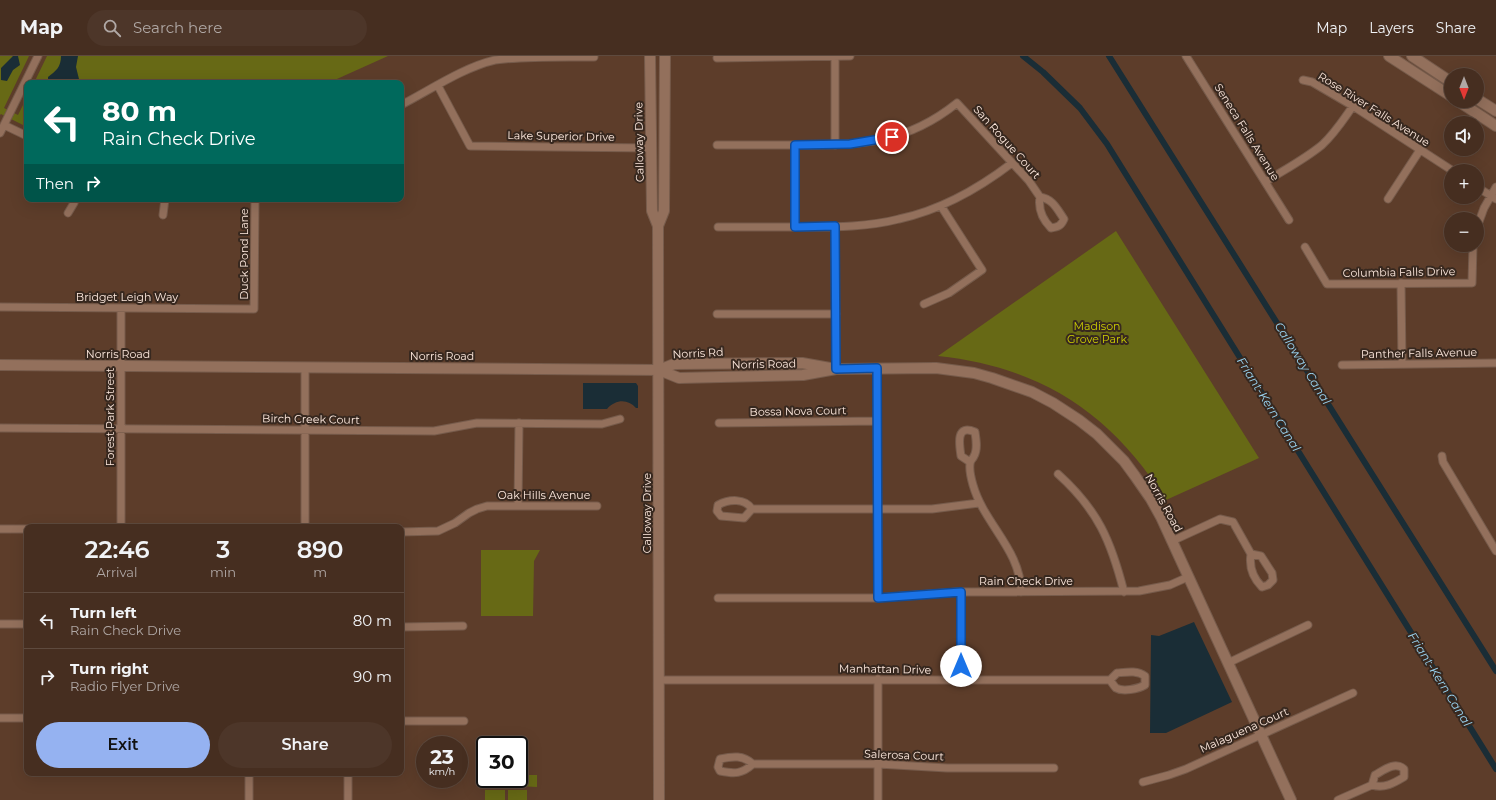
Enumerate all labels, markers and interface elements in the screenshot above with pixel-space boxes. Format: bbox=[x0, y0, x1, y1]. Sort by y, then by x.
search box bbox=[87, 10, 367, 46]
text: Map bbox=[20, 16, 63, 39]
icon: search bbox=[101, 17, 123, 39]
text: Search here bbox=[133, 18, 222, 37]
text: Map bbox=[1316, 19, 1347, 37]
text: Layers bbox=[1369, 19, 1414, 37]
text: Share bbox=[1436, 19, 1476, 37]
north arrow bbox=[1444, 68, 1484, 108]
map controls bbox=[1444, 68, 1484, 252]
street label: Rose River Falls Avenue bbox=[1315, 69, 1433, 149]
street label: Seneca Falls Avenue bbox=[1211, 81, 1283, 183]
text: 80 m bbox=[102, 94, 177, 128]
icon: left bbox=[36, 96, 88, 148]
street label: Calloway Drive bbox=[631, 101, 647, 182]
street label: San Rogue Court bbox=[970, 102, 1044, 182]
button: sound bbox=[1444, 116, 1484, 156]
pin bbox=[875, 120, 909, 154]
icon: arrive bbox=[881, 126, 903, 148]
text: Rain Check Drive bbox=[102, 128, 256, 150]
street label: Lake Superior Drive bbox=[507, 128, 615, 144]
button: + bbox=[1444, 164, 1484, 204]
icon: right bbox=[82, 172, 104, 194]
text: Then bbox=[36, 174, 74, 193]
street label: Duck Pond Lane bbox=[237, 208, 251, 300]
button: − bbox=[1444, 212, 1484, 252]
street label: Columbia Falls Drive bbox=[1343, 264, 1456, 280]
street label: Bridget Leigh Way bbox=[76, 290, 178, 304]
park label: Madison Grove Park bbox=[1067, 319, 1127, 346]
water label: Calloway Canal bbox=[1272, 319, 1335, 408]
street label: Norris Rd bbox=[672, 345, 724, 361]
street label: Panther Falls Avenue bbox=[1361, 345, 1478, 361]
street label: Norris Road bbox=[86, 347, 150, 361]
street label: Norris Road bbox=[410, 349, 474, 363]
water label: Friant-Kern Canal bbox=[1234, 354, 1305, 455]
street label: Norris Road bbox=[732, 356, 796, 372]
street label: Forest Park Street bbox=[103, 367, 117, 466]
street label: Bossa Nova Court bbox=[749, 403, 847, 419]
street label: Birch Creek Court bbox=[262, 411, 360, 427]
street label: Norris Road bbox=[1142, 471, 1186, 535]
street label: Calloway Drive bbox=[640, 473, 654, 553]
street label: Oak Hills Avenue bbox=[498, 488, 591, 502]
text: 22:46 bbox=[84, 535, 150, 564]
text: 3 bbox=[216, 535, 230, 564]
text: 890 bbox=[297, 535, 343, 564]
text: Arrival bbox=[97, 564, 138, 580]
text: min bbox=[210, 564, 236, 580]
text: m bbox=[313, 564, 327, 580]
street label: Rain Check Drive bbox=[979, 574, 1073, 588]
text: Turn left bbox=[70, 603, 137, 622]
icon: left bbox=[36, 610, 58, 632]
text: 80 m bbox=[353, 611, 392, 630]
text: Rain Check Drive bbox=[70, 622, 181, 638]
water label: Friant-Kern Canal bbox=[1405, 629, 1476, 730]
position arrow bbox=[940, 645, 982, 687]
text: Turn right bbox=[70, 659, 149, 678]
street label: Manhattan Drive bbox=[839, 661, 932, 677]
icon: right bbox=[36, 666, 58, 688]
text: 90 m bbox=[353, 667, 392, 686]
text: Radio Flyer Drive bbox=[70, 678, 180, 694]
street label: Malaguena Court bbox=[1197, 704, 1291, 756]
button: Exit bbox=[36, 722, 210, 768]
button: Share bbox=[218, 722, 392, 768]
speed limit sign: 30 bbox=[476, 736, 528, 788]
text: 23 bbox=[430, 745, 454, 769]
street label: Salerosa Court bbox=[864, 747, 945, 763]
text: km/h bbox=[429, 765, 455, 778]

